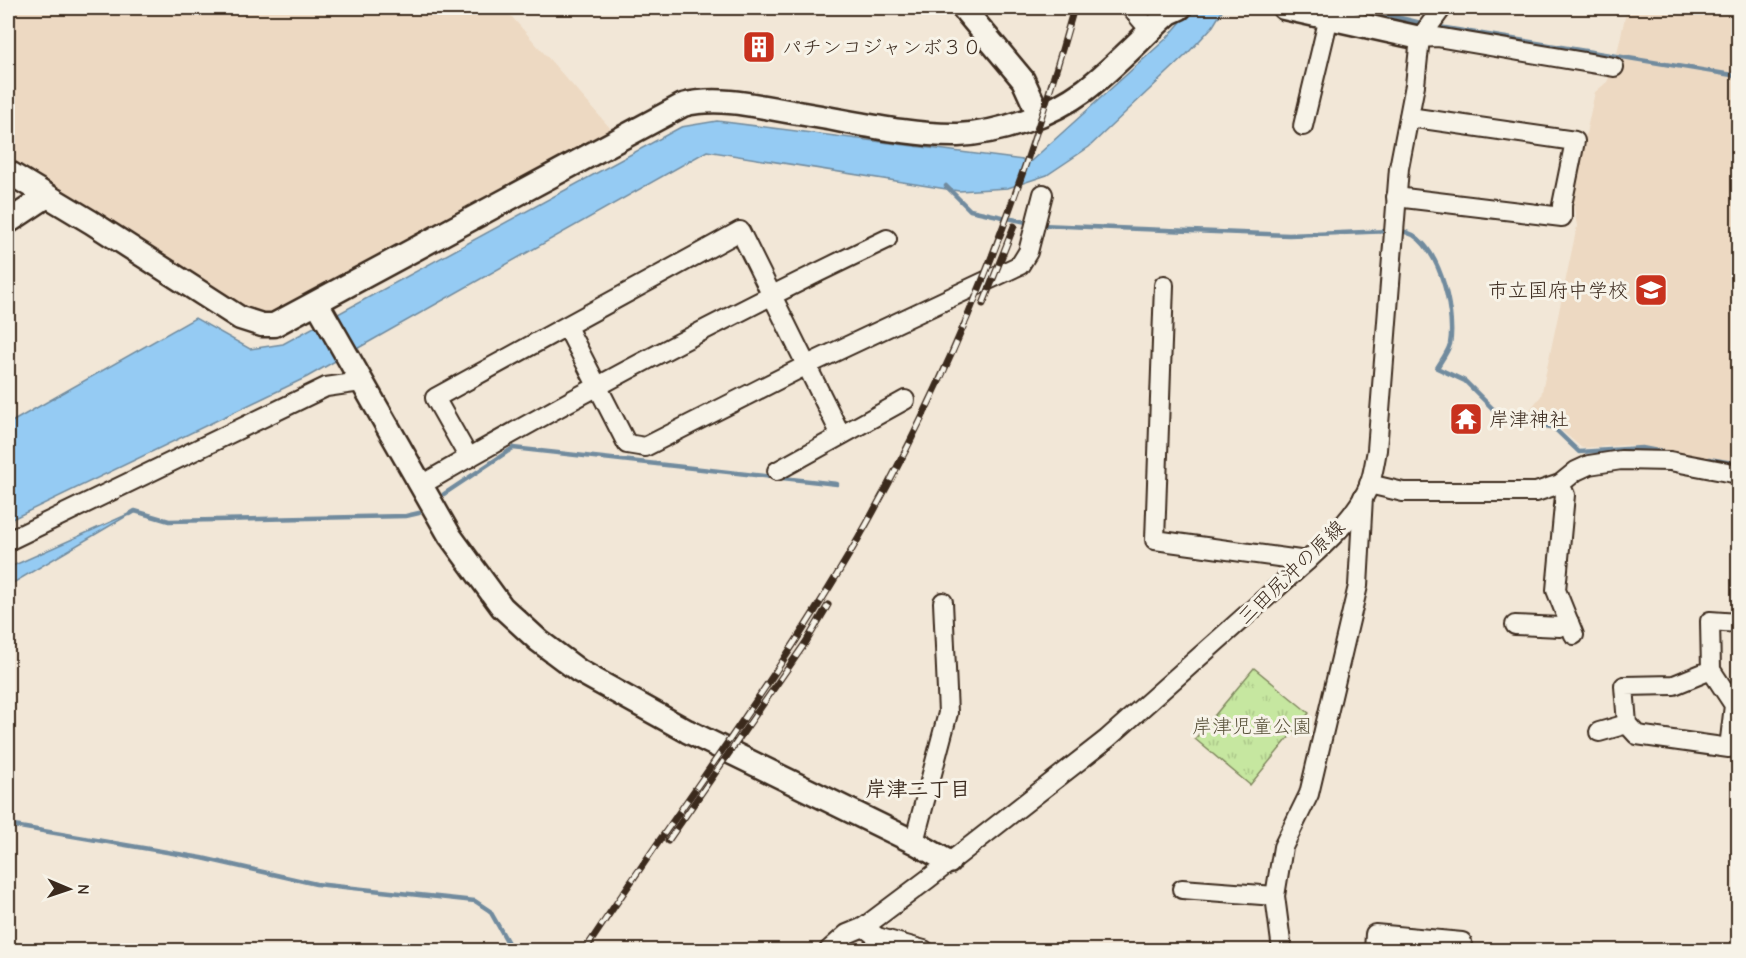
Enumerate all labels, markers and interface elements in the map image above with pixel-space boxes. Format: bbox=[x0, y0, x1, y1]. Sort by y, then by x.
building icon: パチンコジャンボ３０ bbox=[741, 29, 777, 65]
place label: パチンコジャンボ３０ bbox=[782, 36, 982, 59]
school or university icon: 市立国府中学校 bbox=[1633, 272, 1669, 308]
place label: 市立国府中学校 bbox=[1488, 279, 1628, 302]
temple icon: 岸津神社 bbox=[1448, 401, 1484, 437]
place label: 岸津神社 bbox=[1489, 408, 1569, 431]
street label: 三田尻沖の原線 bbox=[1233, 515, 1350, 629]
park label: 岸津児童公園 bbox=[1192, 715, 1312, 738]
district label: 岸津二丁目 bbox=[866, 777, 971, 801]
north arrow bbox=[39, 859, 99, 919]
text: N bbox=[74, 884, 92, 895]

